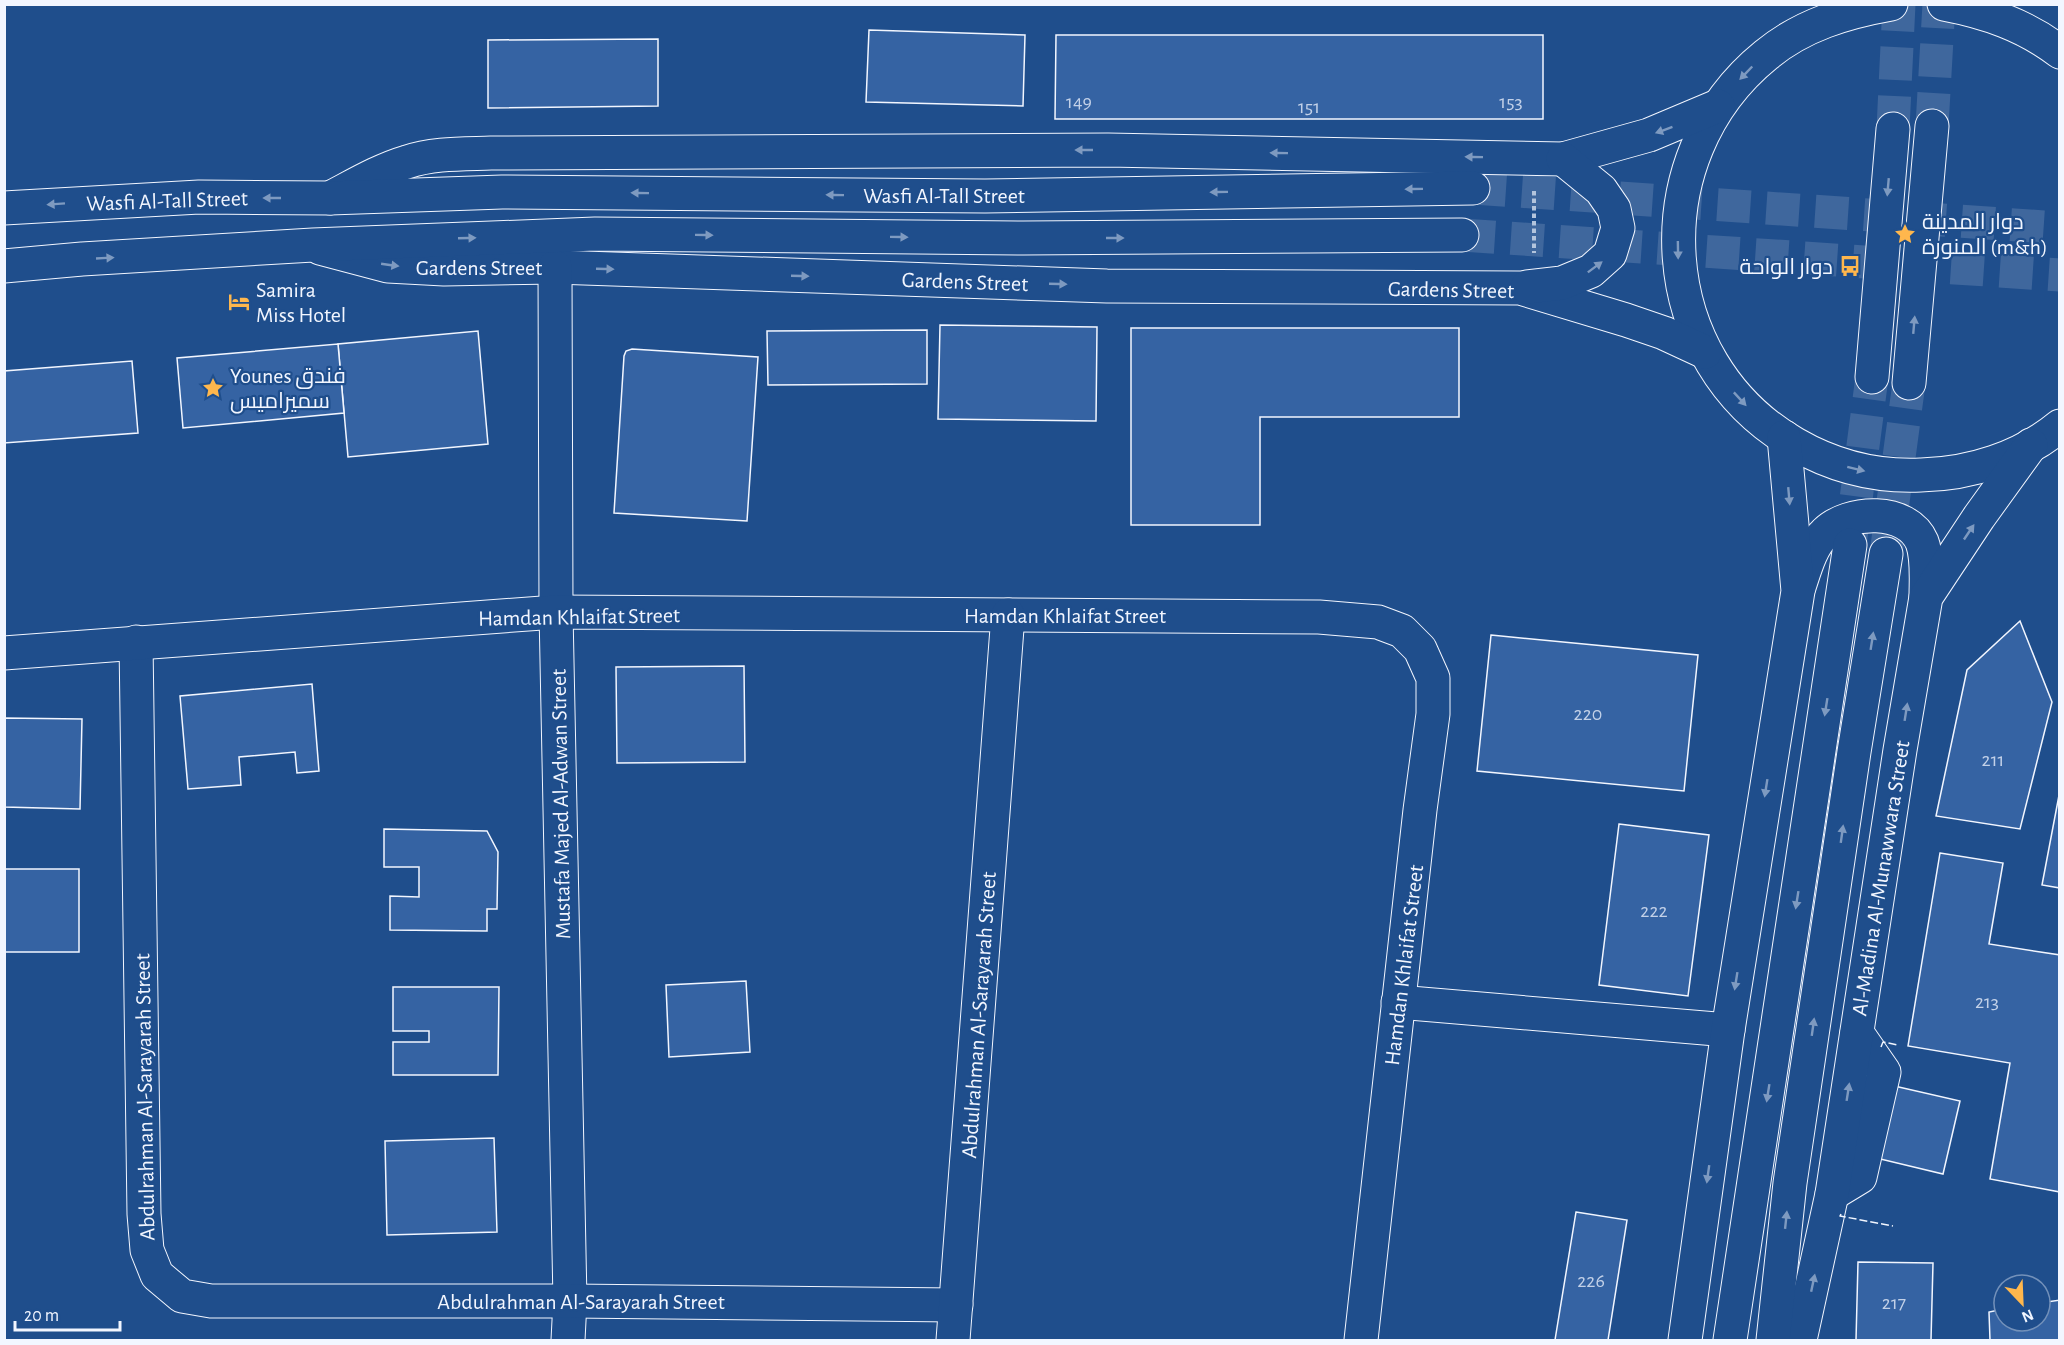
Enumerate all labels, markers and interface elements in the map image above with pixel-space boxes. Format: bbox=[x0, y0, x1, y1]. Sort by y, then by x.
one-way arrow bbox=[1740, 66, 1754, 80]
house number: 149 bbox=[1066, 92, 1092, 112]
house number: 153 bbox=[1499, 92, 1523, 112]
house number: 151 bbox=[1298, 97, 1320, 117]
one-way arrow bbox=[1655, 125, 1673, 135]
one-way arrow bbox=[1074, 146, 1093, 155]
one-way arrow bbox=[1269, 148, 1288, 158]
one-way arrow bbox=[1464, 152, 1483, 161]
one-way arrow bbox=[1883, 177, 1893, 196]
one-way arrow bbox=[1405, 184, 1424, 194]
street label: Wasfi Al-Tall Street bbox=[863, 185, 1025, 207]
street label: Wasfi Al-Tall Street bbox=[86, 187, 248, 215]
one-way arrow bbox=[1210, 187, 1229, 197]
one-way arrow bbox=[631, 188, 650, 198]
one-way arrow bbox=[826, 190, 845, 200]
one-way arrow bbox=[262, 193, 281, 203]
one-way arrow bbox=[46, 200, 65, 209]
place label: دوار المدينة المنورة (m&h) bbox=[1922, 211, 2048, 259]
place icon: دوار المدينة المنورة (m&h) bbox=[1893, 222, 1917, 246]
one-way arrow bbox=[695, 230, 714, 240]
one-way arrow bbox=[890, 232, 909, 242]
one-way arrow bbox=[1106, 233, 1125, 242]
one-way arrow bbox=[458, 234, 477, 243]
one-way arrow bbox=[1673, 240, 1683, 259]
one-way arrow bbox=[95, 253, 114, 262]
bus stop icon: دوار الواحة bbox=[1838, 254, 1862, 278]
place label: دوار الواحة bbox=[1740, 256, 1833, 279]
street label: Gardens Street bbox=[416, 257, 542, 279]
one-way arrow bbox=[380, 260, 399, 269]
one-way arrow bbox=[1586, 261, 1602, 273]
one-way arrow bbox=[596, 264, 615, 274]
street label: Gardens Street bbox=[901, 269, 1029, 295]
one-way arrow bbox=[791, 271, 810, 280]
street label: Gardens Street bbox=[1388, 278, 1514, 302]
place label: Samira Miss Hotel bbox=[256, 279, 346, 326]
one-way arrow bbox=[1049, 280, 1068, 289]
hotel icon: Samira Miss Hotel bbox=[227, 290, 251, 314]
one-way arrow bbox=[1909, 315, 1919, 334]
place label: Younes فندق سميراميس bbox=[230, 365, 346, 414]
place icon: Younes فندق سميراميس bbox=[201, 376, 225, 400]
one-way arrow bbox=[1732, 392, 1746, 406]
one-way arrow bbox=[1847, 464, 1865, 474]
one-way arrow bbox=[1784, 486, 1794, 505]
one-way arrow bbox=[1963, 524, 1974, 540]
street label: Hamdan Khlaifat Street bbox=[478, 604, 680, 630]
street label: Hamdan Khlaifat Street bbox=[964, 605, 1166, 627]
one-way arrow bbox=[1867, 631, 1876, 650]
street label: Mustafa Majed Al-Adwan Street bbox=[548, 669, 574, 939]
one-way arrow bbox=[1821, 697, 1830, 716]
one-way arrow bbox=[1901, 702, 1910, 721]
house number: 220 bbox=[1574, 704, 1602, 724]
street label: Al-Madina Al-Munawwara Street bbox=[1848, 739, 1914, 1017]
house number: 211 bbox=[1982, 750, 2004, 770]
one-way arrow bbox=[1762, 779, 1771, 798]
one-way arrow bbox=[1837, 824, 1846, 843]
street label: Hamdan Khlaifat Street bbox=[1381, 864, 1427, 1067]
street label: Abdulrahman Al-Sarayarah Street bbox=[958, 871, 1000, 1159]
one-way arrow bbox=[1793, 890, 1802, 909]
house number: 222 bbox=[1640, 901, 1668, 921]
street label: Abdulrahman Al-Sarayarah Street bbox=[131, 953, 159, 1241]
one-way arrow bbox=[1731, 971, 1740, 990]
house number: 213 bbox=[1975, 992, 1999, 1012]
one-way arrow bbox=[1808, 1017, 1817, 1036]
one-way arrow bbox=[1843, 1082, 1852, 1101]
one-way arrow bbox=[1764, 1083, 1773, 1102]
one-way arrow bbox=[1704, 1164, 1713, 1183]
one-way arrow bbox=[1781, 1210, 1791, 1229]
house number: 226 bbox=[1577, 1271, 1605, 1291]
north arrow bbox=[1992, 1273, 2052, 1333]
one-way arrow bbox=[1808, 1274, 1818, 1293]
street label: Abdulrahman Al-Sarayarah Street bbox=[437, 1291, 725, 1313]
house number: 217 bbox=[1882, 1293, 1906, 1313]
scale bar bbox=[15, 1294, 120, 1332]
text: N bbox=[2019, 1306, 2036, 1325]
text: 20 m bbox=[24, 1307, 59, 1325]

